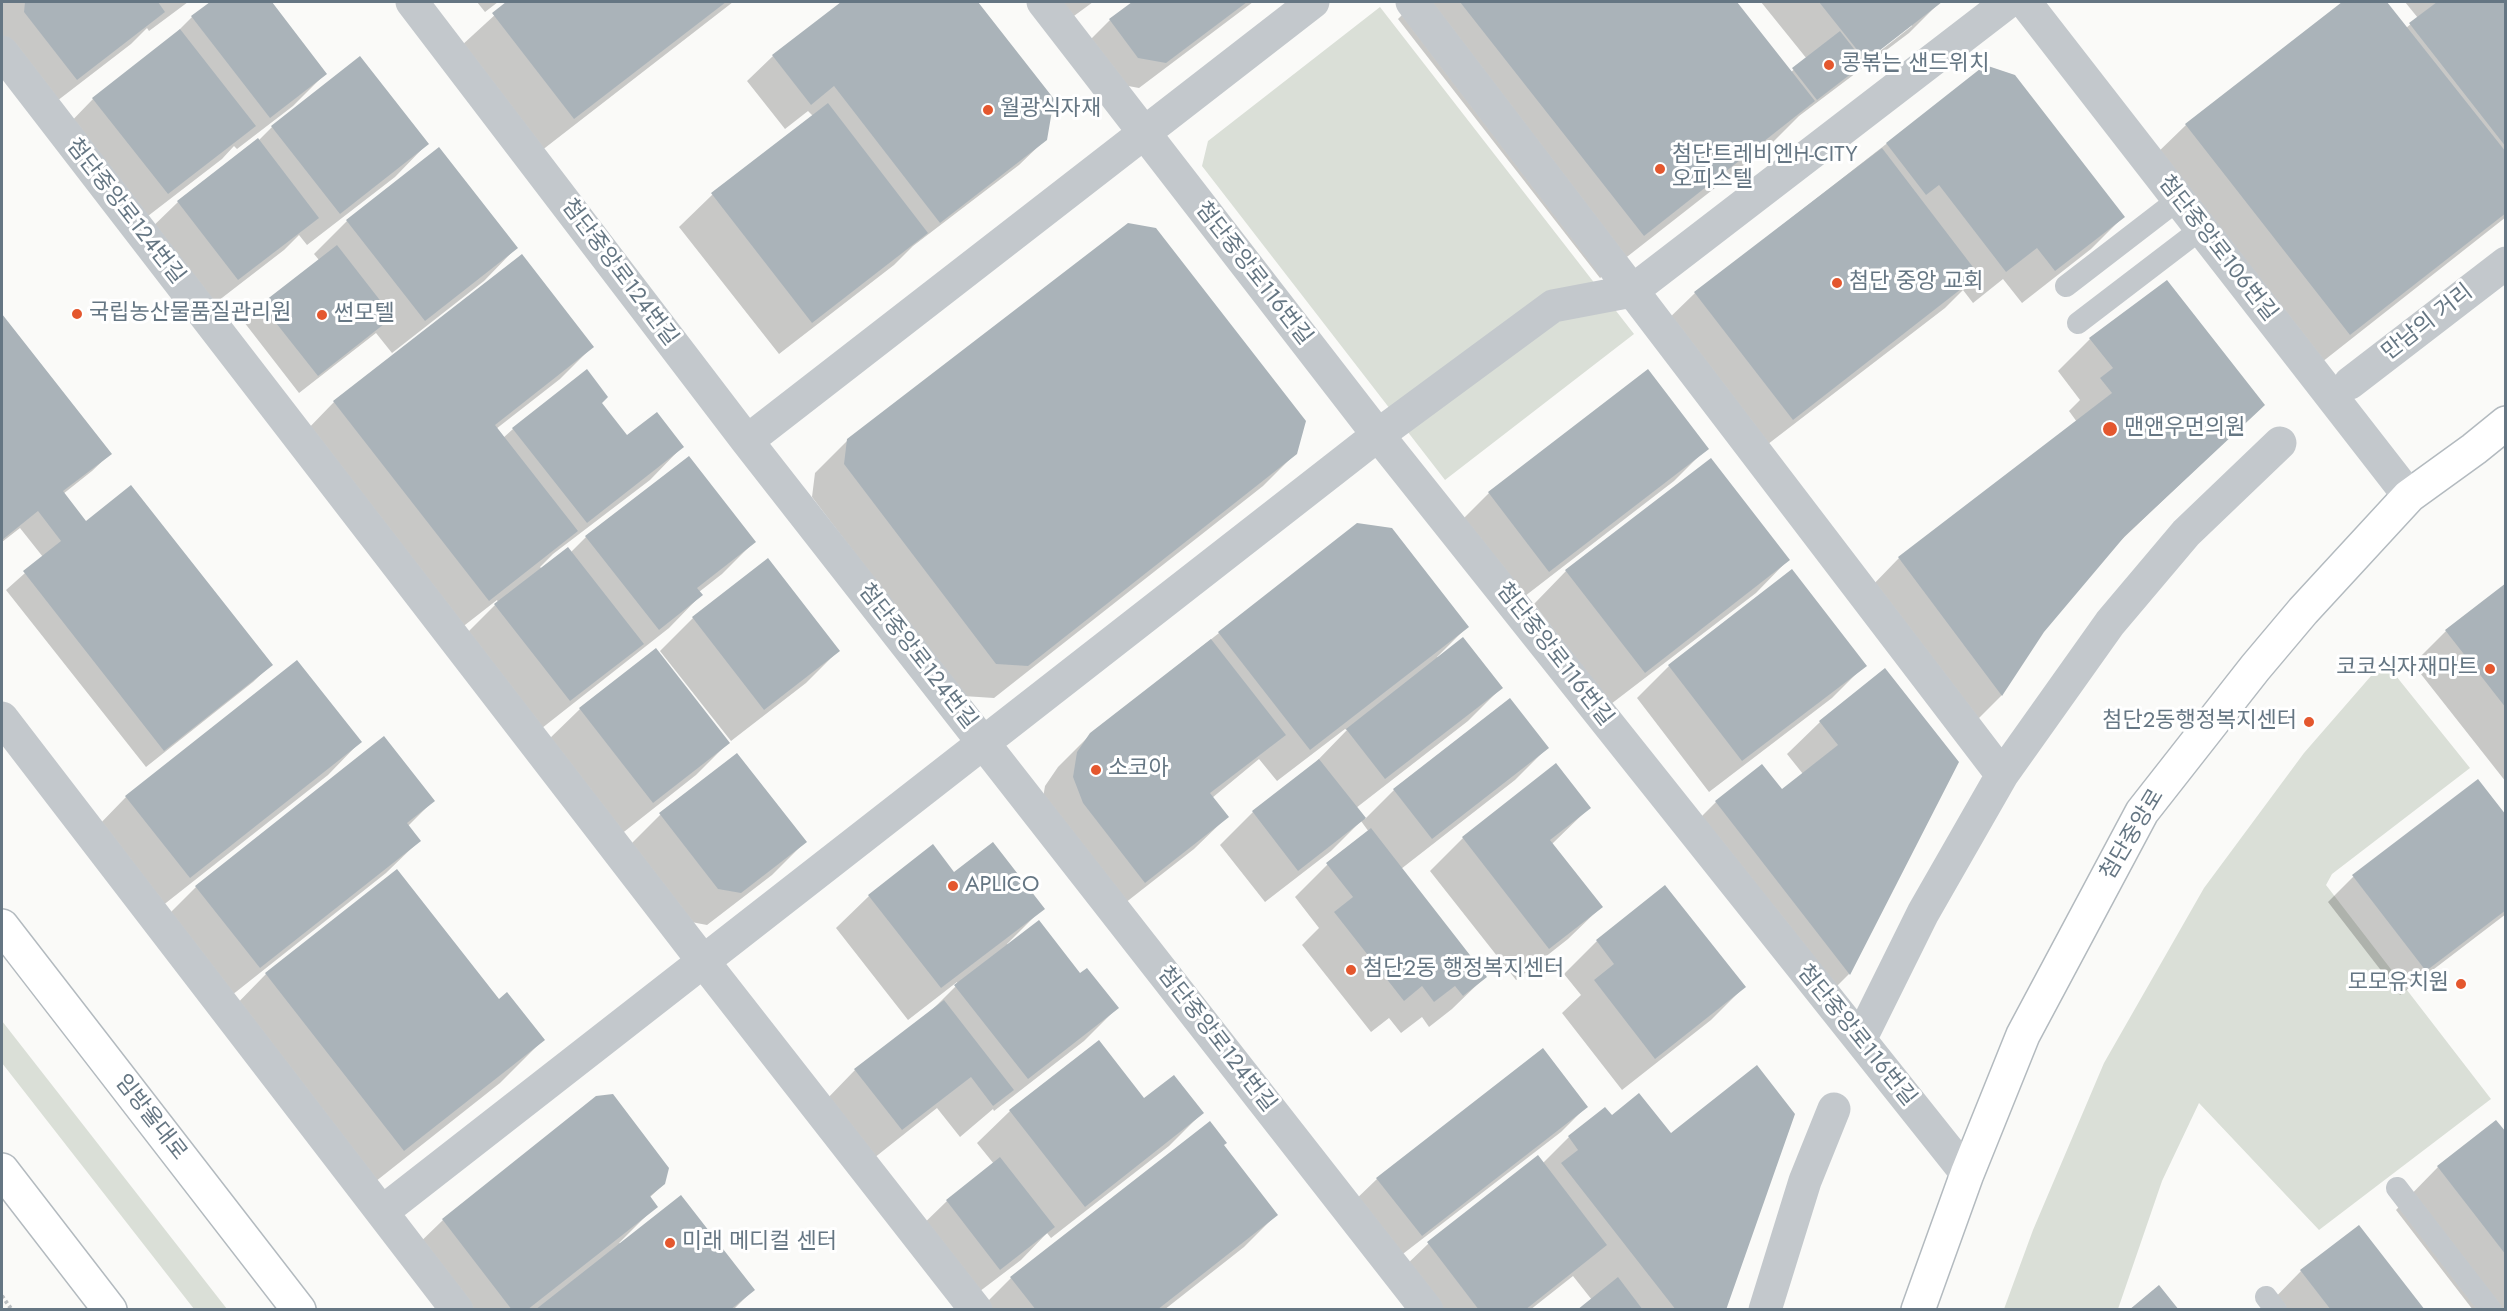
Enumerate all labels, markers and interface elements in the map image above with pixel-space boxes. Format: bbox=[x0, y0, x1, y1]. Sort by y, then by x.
place label: 콩볶는 샌드위치 bbox=[1841, 52, 1989, 78]
marker: 콩볶는 샌드위치 bbox=[1822, 58, 1836, 72]
place label: 월광식자재 bbox=[1000, 97, 1101, 123]
marker: 월광식자재 bbox=[981, 103, 995, 117]
street label: 첨단중앙로124번길 bbox=[60, 134, 190, 290]
place label: 첨단트레비엔H-CITY 오피스텔 bbox=[1672, 143, 1857, 194]
marker: 첨단트레비엔H-CITY 오피스텔 bbox=[1653, 162, 1667, 176]
street label: 첨단중앙로106번길 bbox=[2152, 171, 2282, 327]
street label: 첨단중앙로124번길 bbox=[555, 194, 683, 352]
street label: 첨단중앙로116번길 bbox=[1189, 197, 1317, 351]
place label: 첨단 중앙 교회 bbox=[1849, 270, 1984, 296]
marker: 첨단 중앙 교회 bbox=[1830, 276, 1844, 290]
street label: 만남의 거리 bbox=[2377, 279, 2479, 367]
place label: 국립농산물품질관리원 bbox=[89, 301, 291, 327]
place label: 썬모텔 bbox=[334, 302, 395, 328]
marker: 국립농산물품질관리원 bbox=[70, 307, 84, 321]
marker: 썬모텔 bbox=[315, 308, 329, 322]
place label: 맨앤우먼의원 bbox=[2124, 416, 2245, 442]
marker: 맨앤우먼의원 bbox=[2101, 420, 2119, 438]
street label: 첨단중앙로116번길 bbox=[1490, 578, 1618, 732]
street label: 첨단중앙로124번길 bbox=[852, 579, 982, 735]
place label: 코코식자재마트 bbox=[2336, 656, 2478, 682]
marker: 코코식자재마트 bbox=[2483, 662, 2497, 676]
place label: 첨단2동행정복지센터 bbox=[2102, 709, 2297, 735]
marker: 첨단2동행정복지센터 bbox=[2302, 715, 2316, 729]
place label: 소코아 bbox=[1108, 757, 1169, 783]
marker: 소코아 bbox=[1089, 763, 1103, 777]
street label: 첨단중앙로 bbox=[2096, 785, 2170, 885]
place label: APLICO bbox=[965, 873, 1039, 899]
marker: APLICO bbox=[946, 879, 960, 893]
place label: 첨단2동 행정복지센터 bbox=[1363, 957, 1564, 983]
street label: 첨단중앙로116번길 bbox=[1791, 960, 1921, 1112]
street label: 첨단중앙로124번길 bbox=[1151, 962, 1281, 1118]
marker: 첨단2동 행정복지센터 bbox=[1344, 963, 1358, 977]
place label: 모모유치원 bbox=[2348, 971, 2449, 997]
marker: 모모유치원 bbox=[2454, 977, 2468, 991]
street label: 임방울대로 bbox=[108, 1070, 192, 1166]
place label: 미래 메디컬 센터 bbox=[682, 1230, 837, 1256]
marker: 미래 메디컬 센터 bbox=[663, 1236, 677, 1250]

